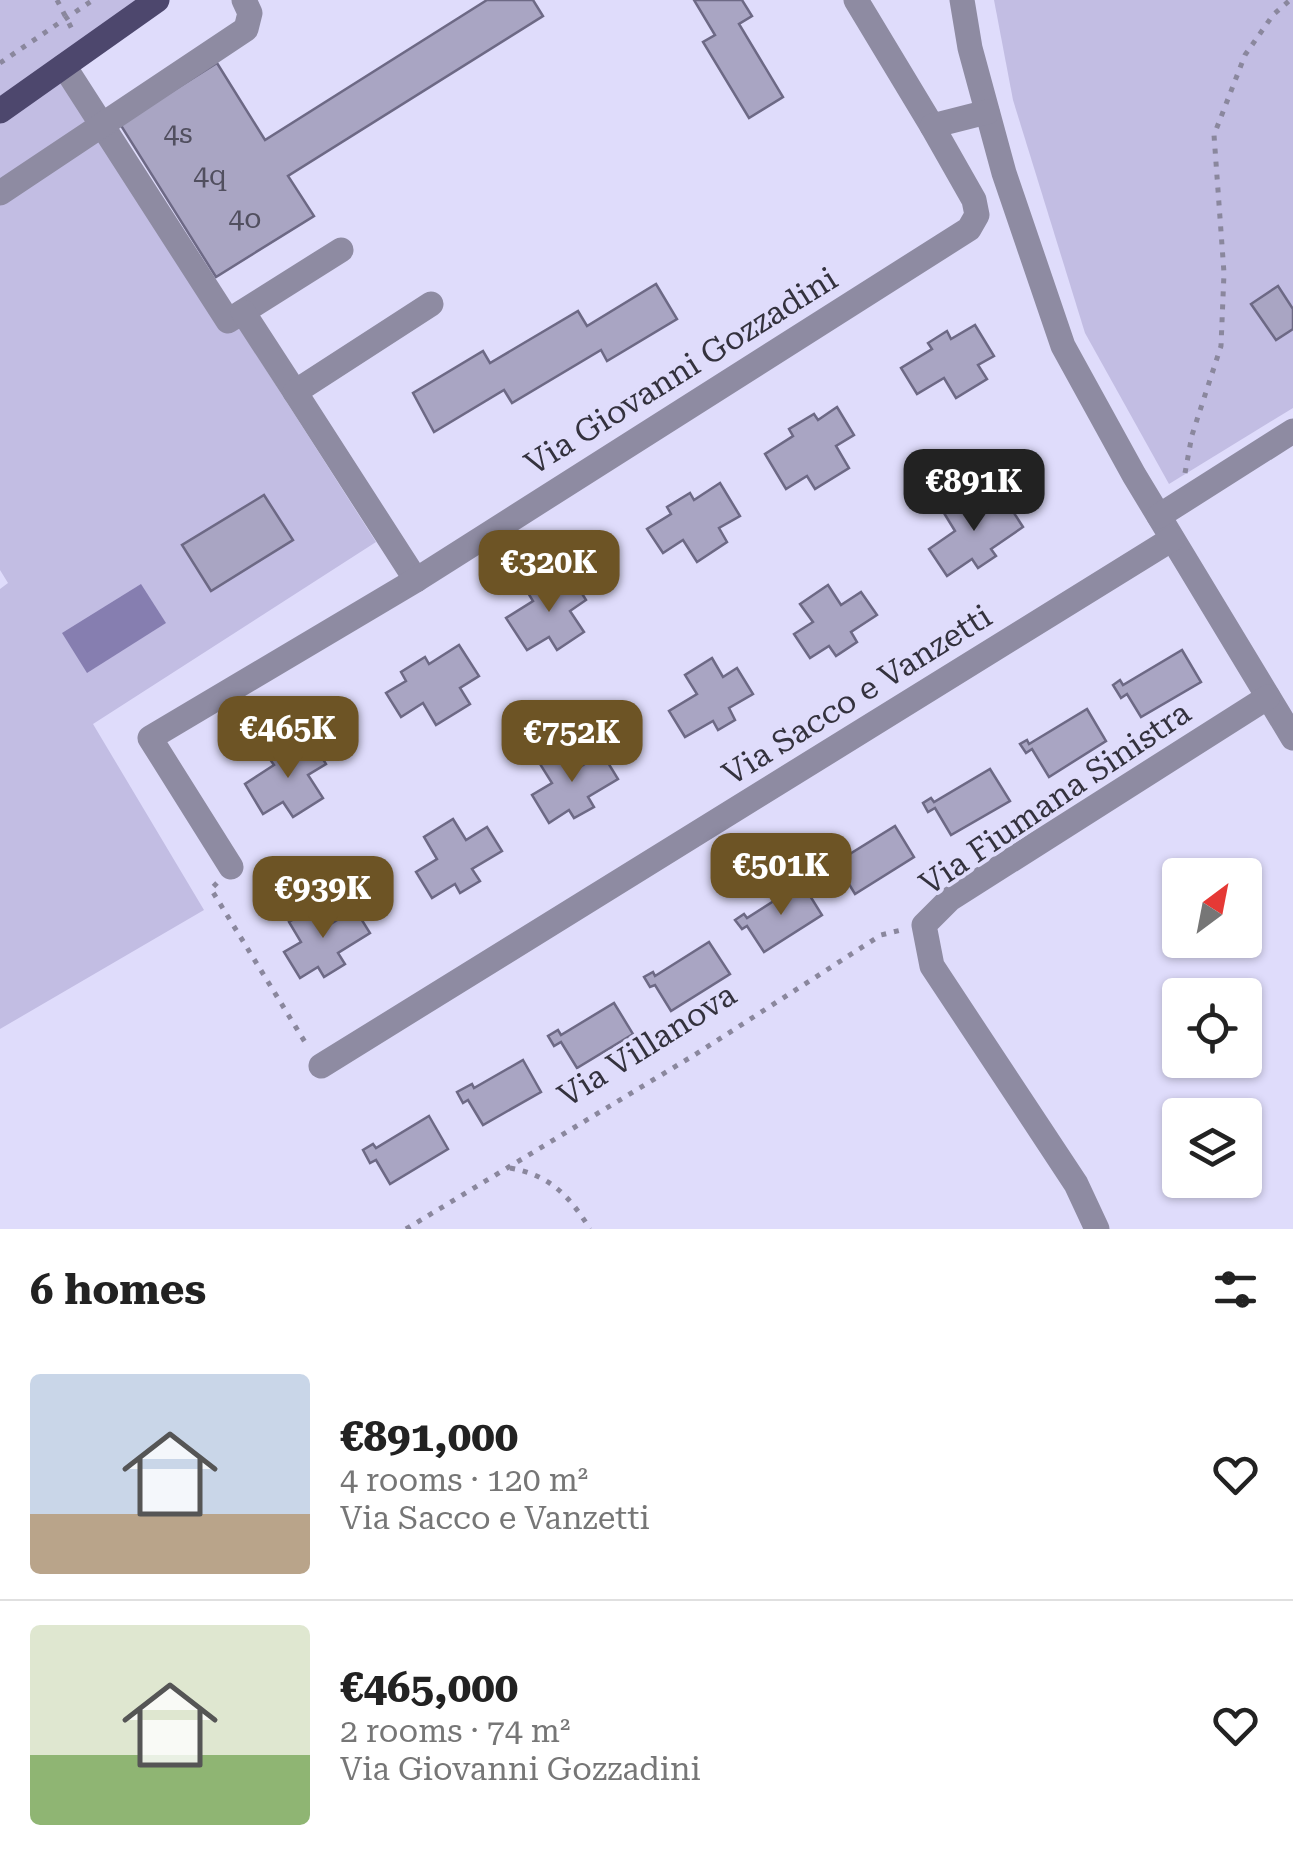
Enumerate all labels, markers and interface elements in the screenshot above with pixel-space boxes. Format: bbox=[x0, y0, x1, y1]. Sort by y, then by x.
house number: 4s bbox=[164, 117, 192, 150]
house number: 4q bbox=[193, 159, 227, 192]
house number: 4o bbox=[229, 202, 261, 235]
street label: Via Giovanni Gozzadini bbox=[518, 259, 844, 483]
pin: €891K bbox=[904, 449, 1044, 534]
text: €891K bbox=[926, 462, 1022, 500]
pin: €320K bbox=[479, 530, 619, 615]
text: €320K bbox=[501, 543, 597, 581]
street label: Via Sacco e Vanzetti bbox=[716, 597, 998, 793]
street label: Via Fiumana Sinistra bbox=[912, 693, 1198, 903]
pin: €465K bbox=[218, 696, 358, 781]
pin: €752K bbox=[502, 700, 642, 785]
text: €465K bbox=[240, 709, 336, 747]
text: €752K bbox=[524, 713, 620, 751]
pin: €501K bbox=[711, 833, 851, 918]
text: €501K bbox=[733, 846, 829, 884]
pin: €939K bbox=[253, 856, 393, 941]
north arrow bbox=[1162, 858, 1262, 958]
map controls bbox=[1162, 858, 1262, 1198]
text: €939K bbox=[275, 869, 371, 907]
street label: Via Villanova bbox=[551, 975, 743, 1115]
button: locate bbox=[1162, 978, 1262, 1078]
button: layers bbox=[1162, 1098, 1262, 1198]
icon: filters bbox=[1208, 1262, 1263, 1317]
text: 6 homes bbox=[30, 1265, 206, 1314]
text: €891,000 bbox=[340, 1412, 518, 1461]
icon: home bbox=[110, 1414, 230, 1534]
icon: heart bbox=[1208, 1447, 1263, 1502]
text: 4 rooms · 120 m² bbox=[340, 1461, 588, 1499]
text: Via Sacco e Vanzetti bbox=[340, 1499, 650, 1537]
text: €465,000 bbox=[340, 1663, 518, 1712]
icon: home bbox=[110, 1665, 230, 1785]
icon: heart bbox=[1208, 1698, 1263, 1753]
text: 2 rooms · 74 m² bbox=[340, 1712, 570, 1750]
text: Via Giovanni Gozzadini bbox=[340, 1750, 701, 1788]

